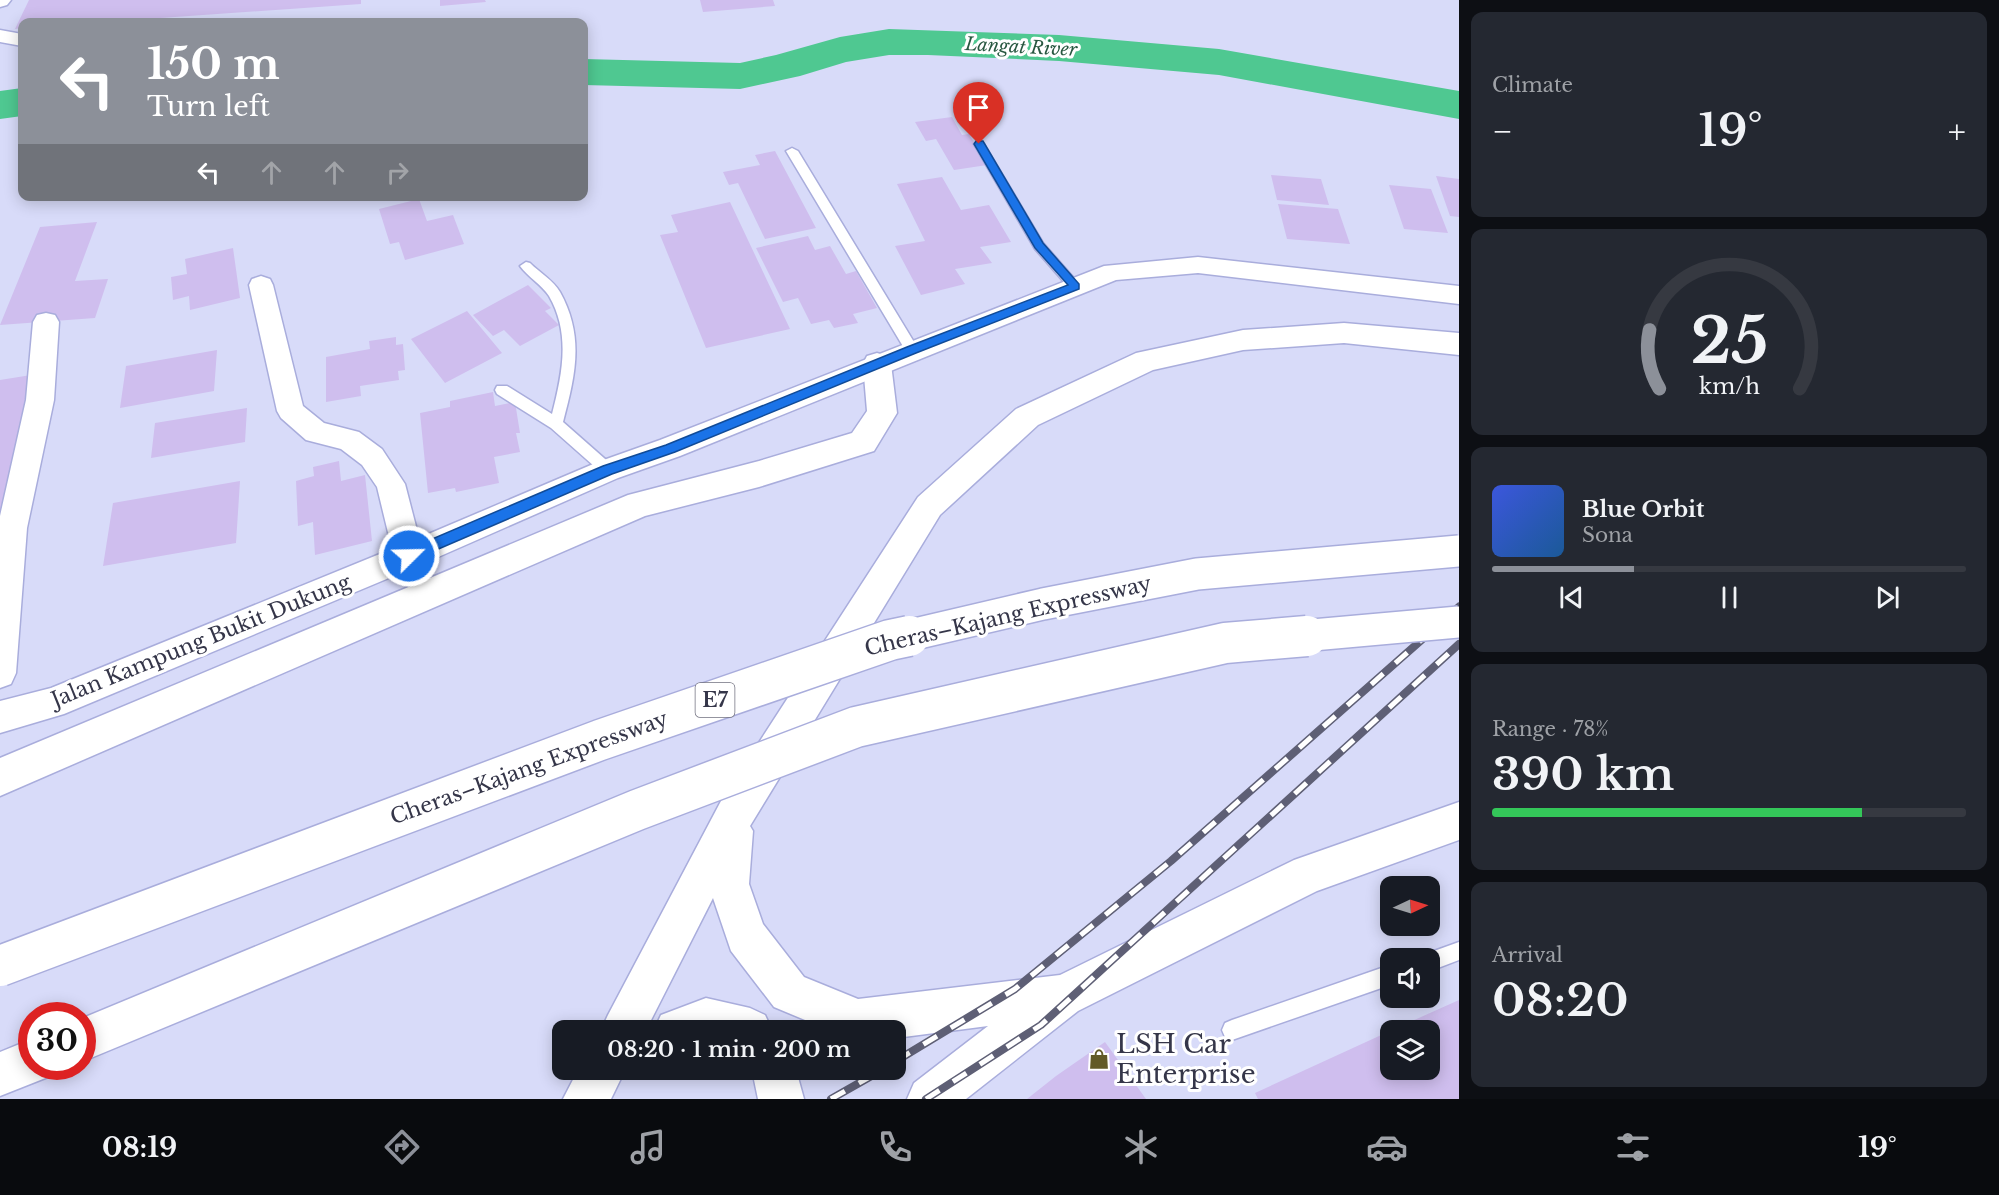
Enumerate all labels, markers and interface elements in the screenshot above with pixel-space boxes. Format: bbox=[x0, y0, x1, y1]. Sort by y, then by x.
water label: Langat River bbox=[963, 33, 1078, 61]
text: 150 m bbox=[147, 38, 280, 90]
icon: left bbox=[48, 42, 126, 120]
text: Climate bbox=[1492, 73, 1573, 97]
pin bbox=[953, 82, 1004, 144]
text: Turn left bbox=[147, 90, 270, 123]
icon: arrive bbox=[962, 91, 995, 124]
text: 19° bbox=[1698, 102, 1763, 158]
text: − bbox=[1492, 111, 1513, 152]
text: + bbox=[1948, 111, 1966, 152]
icon: left bbox=[192, 156, 225, 189]
icon: ahead bbox=[255, 156, 288, 189]
icon: ahead bbox=[318, 156, 351, 189]
icon: right bbox=[381, 156, 414, 189]
text: 25 bbox=[1690, 302, 1768, 380]
text: km/h bbox=[1699, 374, 1760, 401]
text: Blue Orbit bbox=[1582, 496, 1704, 523]
text: Sona bbox=[1582, 523, 1633, 547]
position arrow bbox=[377, 524, 441, 588]
street label: Jalan Kampung Bukit Dukung bbox=[45, 569, 355, 714]
street label: Cheras–Kajang Expressway bbox=[862, 570, 1155, 662]
icon: previous bbox=[1555, 581, 1588, 614]
icon: pause bbox=[1713, 581, 1746, 614]
icon: next bbox=[1871, 581, 1904, 614]
road number: E7 bbox=[696, 683, 734, 717]
street label: Cheras–Kajang Expressway bbox=[387, 705, 672, 830]
text: Range · 78% bbox=[1492, 717, 1609, 741]
text: 390 km bbox=[1492, 746, 1674, 802]
north arrow bbox=[1380, 876, 1440, 936]
map controls bbox=[1380, 876, 1440, 1080]
text: Arrival bbox=[1492, 943, 1563, 967]
button: sound bbox=[1380, 948, 1440, 1008]
text: 08:20 bbox=[1492, 972, 1629, 1028]
speed limit sign: 30 bbox=[18, 1002, 96, 1080]
button: layers bbox=[1380, 1020, 1440, 1080]
place label: LSH Car Enterprise bbox=[1116, 1028, 1256, 1090]
text: 08:20 · 1 min · 200 m bbox=[607, 1036, 851, 1063]
shop icon: LSH Car Enterprise bbox=[1087, 1047, 1111, 1071]
icon: directions bbox=[381, 1126, 423, 1168]
icon: music bbox=[627, 1126, 669, 1168]
icon: phone bbox=[874, 1126, 916, 1168]
icon: climate bbox=[1120, 1126, 1162, 1168]
icon: car bbox=[1366, 1126, 1408, 1168]
icon: filters bbox=[1612, 1126, 1654, 1168]
text: 08:19 bbox=[102, 1131, 177, 1164]
text: 19° bbox=[1858, 1131, 1897, 1164]

